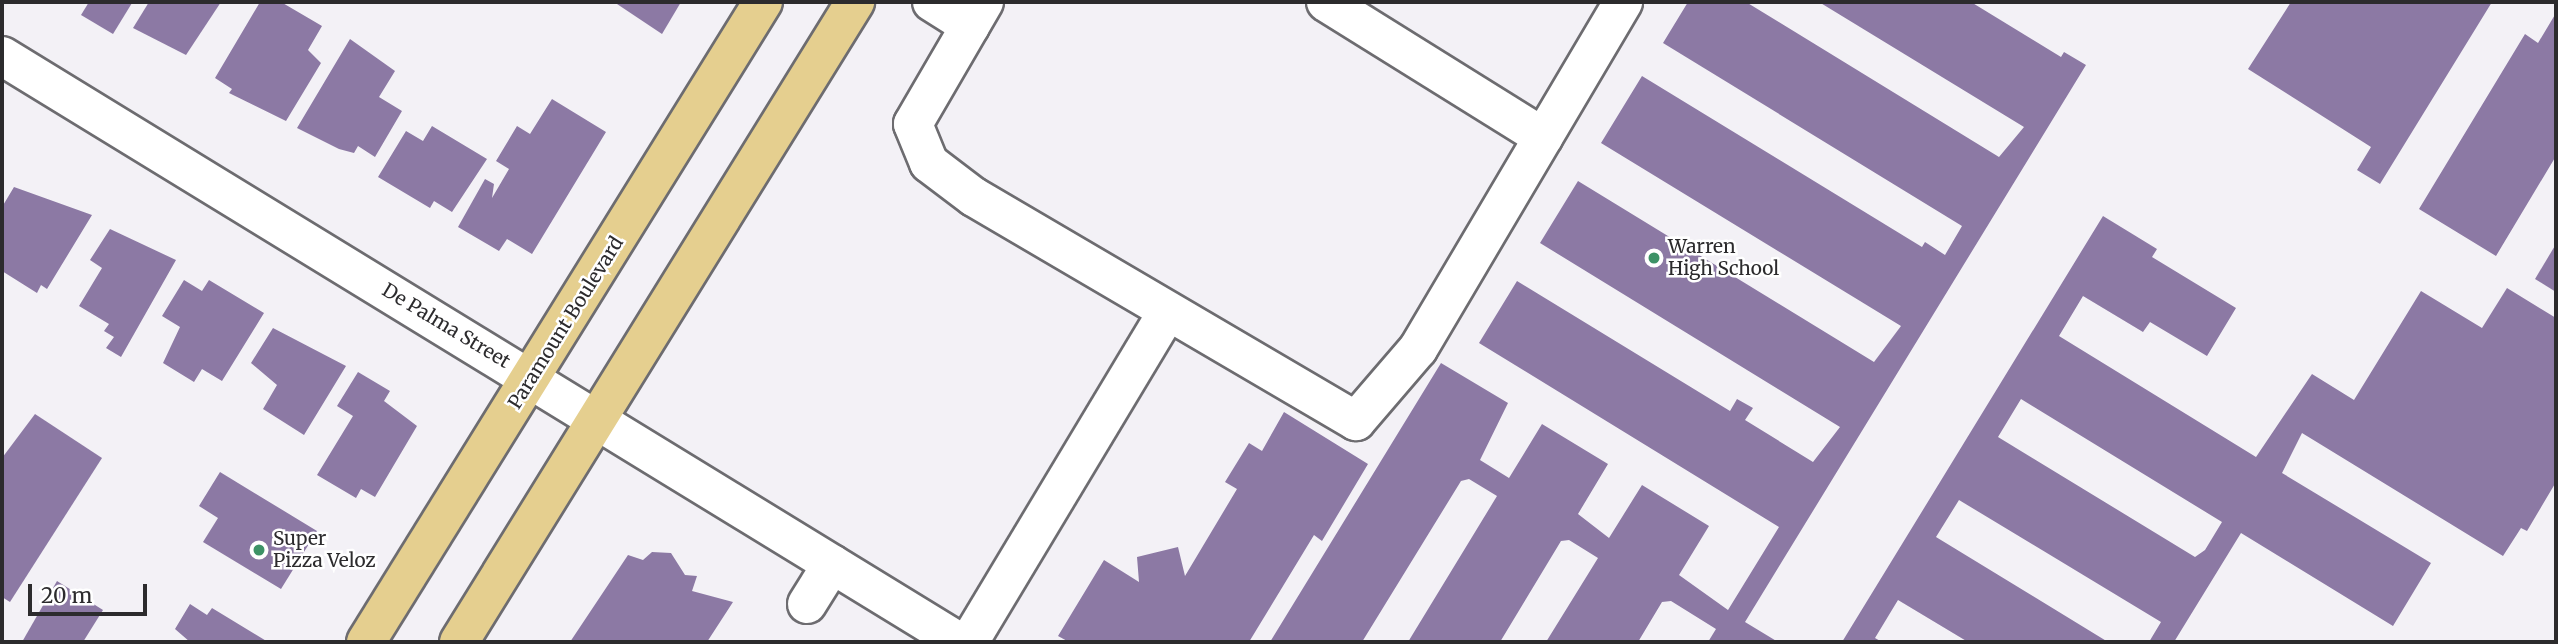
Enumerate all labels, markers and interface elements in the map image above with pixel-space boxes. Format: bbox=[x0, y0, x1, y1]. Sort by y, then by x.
street label: Paramount Boulevard bbox=[504, 233, 628, 413]
place label: Warren High School bbox=[1668, 236, 1779, 280]
marker: Warren High School bbox=[1646, 250, 1662, 266]
street label: De Palma Street bbox=[378, 279, 514, 373]
place label: Super Pizza Veloz bbox=[273, 528, 376, 572]
marker: Super Pizza Veloz bbox=[251, 542, 267, 558]
scale bar bbox=[32, 570, 150, 614]
text: 20 m bbox=[41, 582, 92, 609]

